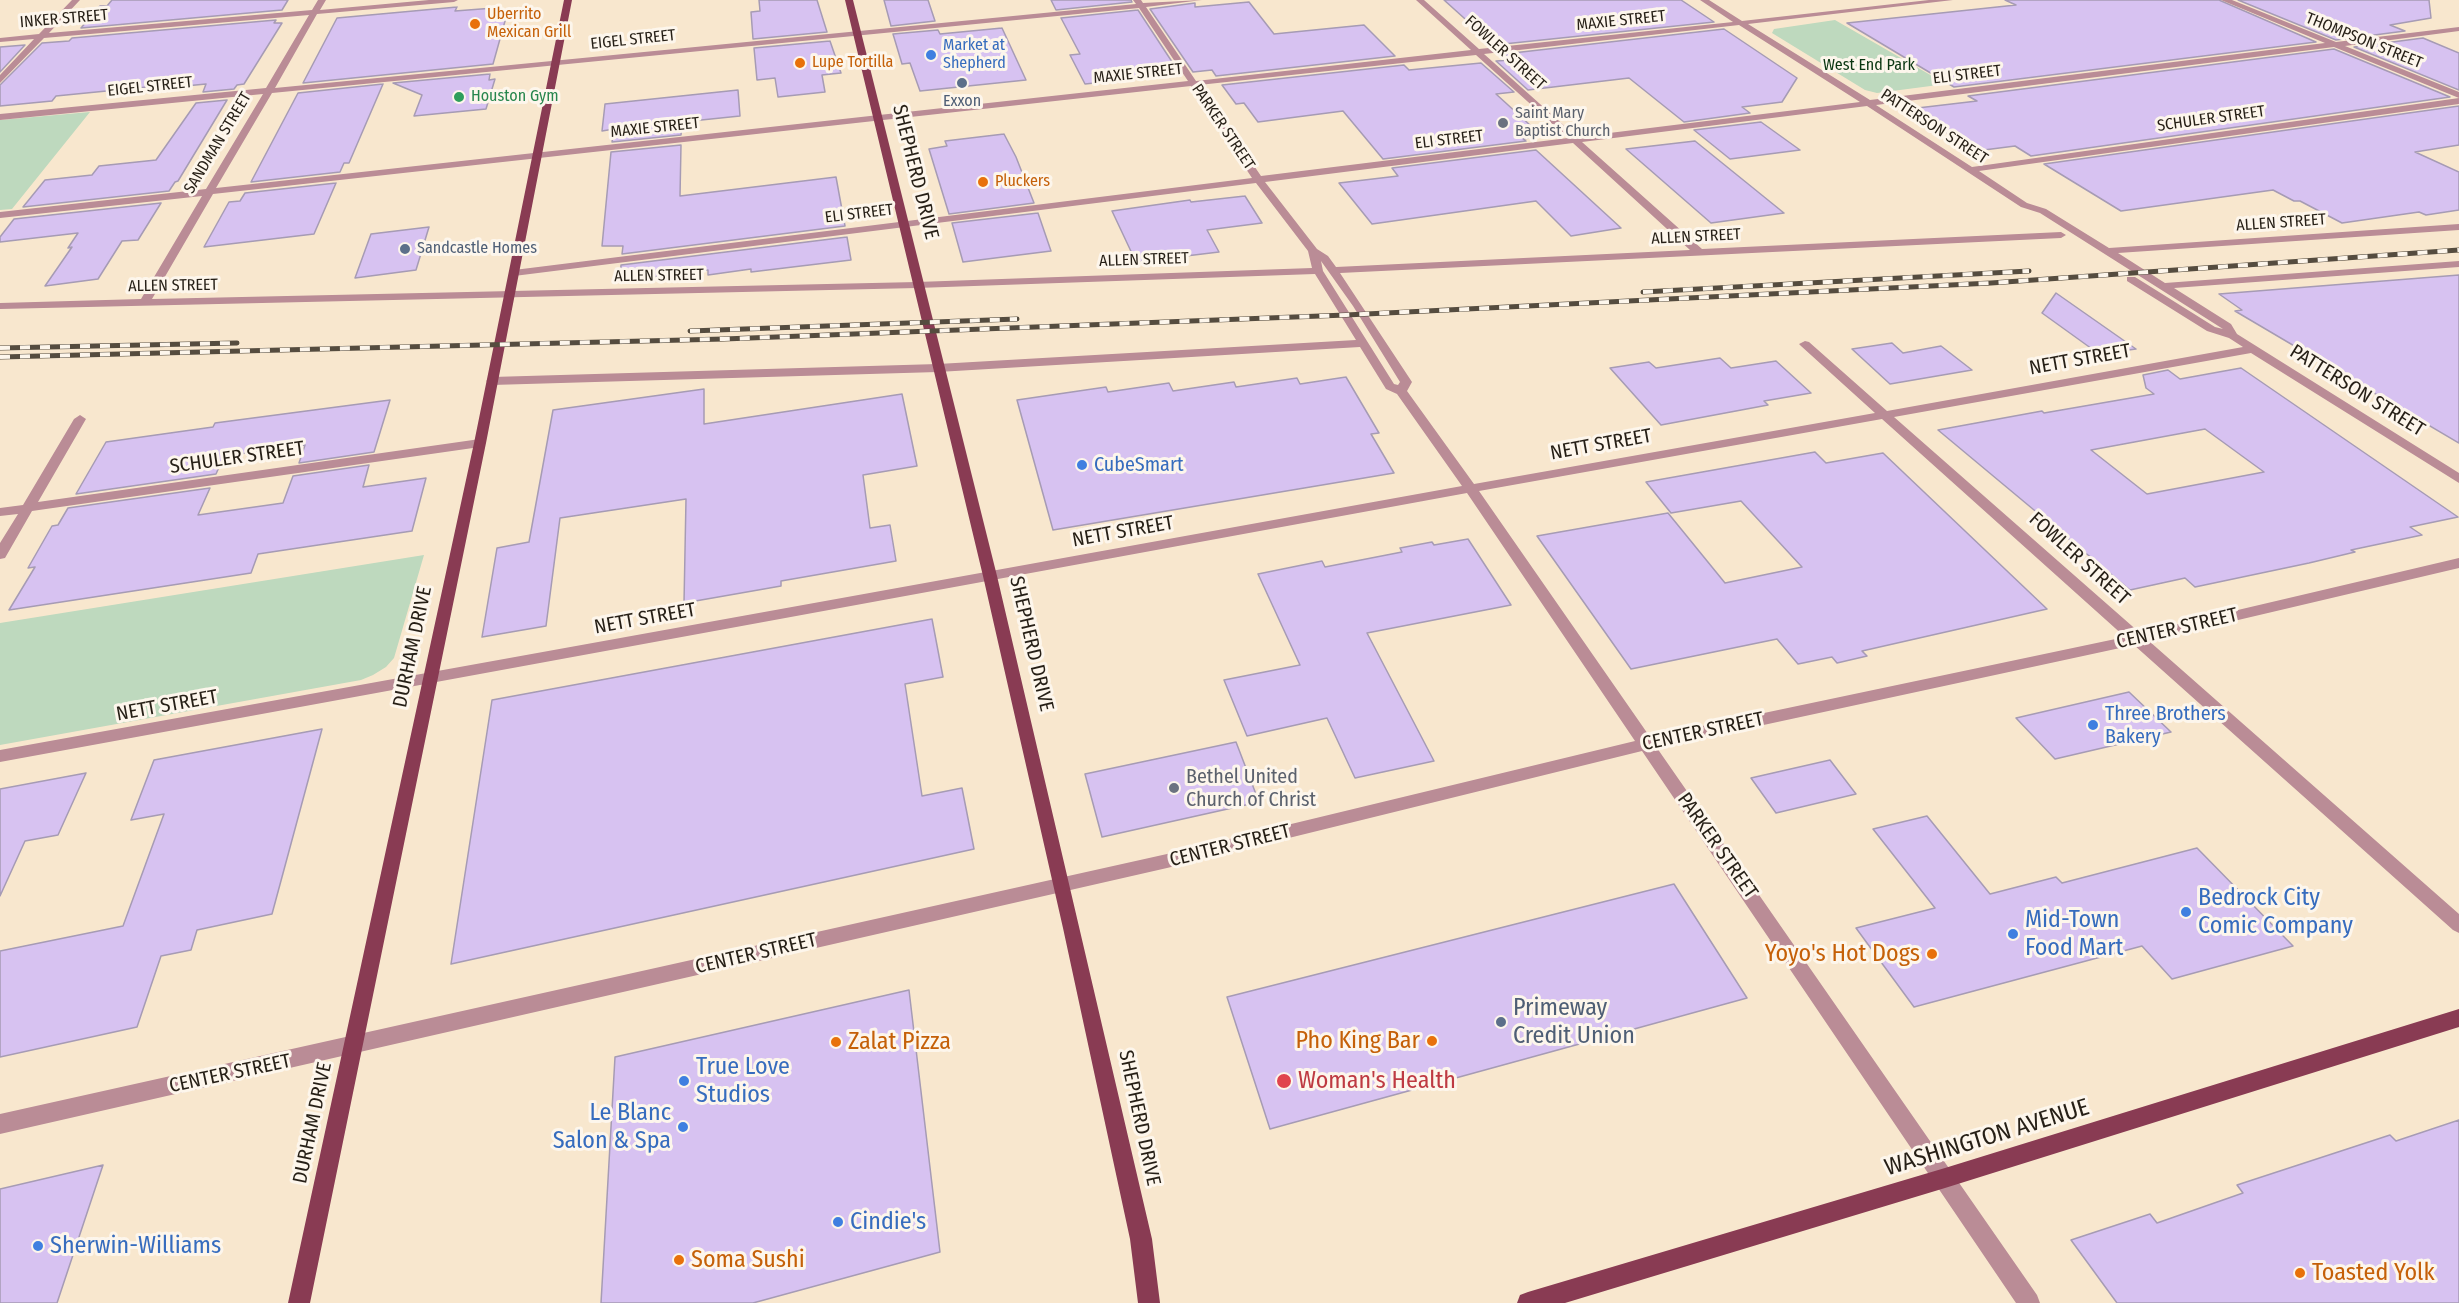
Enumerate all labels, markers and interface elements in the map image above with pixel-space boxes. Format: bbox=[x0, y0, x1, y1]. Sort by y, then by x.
place label: Uberrito Mexican Grill bbox=[487, 5, 571, 43]
street label: INKER STREET bbox=[19, 6, 109, 32]
street label: MAXIE STREET bbox=[1576, 7, 1666, 35]
street label: THOMPSON STREET bbox=[2303, 9, 2425, 73]
street label: FOWLER STREET bbox=[1461, 12, 1549, 94]
marker: Uberrito Mexican Grill bbox=[468, 17, 482, 31]
street label: EIGEL STREET bbox=[590, 26, 676, 54]
place label: Market at Shepherd bbox=[943, 36, 1006, 74]
marker: Market at Shepherd bbox=[924, 48, 938, 62]
place label: Lupe Tortilla bbox=[812, 53, 893, 73]
marker: Lupe Tortilla bbox=[793, 56, 807, 70]
park label: West End Park bbox=[1823, 56, 1915, 76]
street label: MAXIE STREET bbox=[1093, 60, 1183, 88]
street label: ELI STREET bbox=[1932, 61, 2002, 89]
street label: EIGEL STREET bbox=[107, 73, 193, 101]
marker: Exxon bbox=[955, 76, 969, 90]
street label: PARKER STREET bbox=[1187, 81, 1259, 173]
street label: PATTERSON STREET bbox=[1877, 85, 1991, 169]
place label: Houston Gym bbox=[471, 87, 559, 107]
street label: SANDMAN STREET bbox=[180, 89, 256, 197]
marker: Houston Gym bbox=[452, 90, 466, 104]
place label: Exxon bbox=[943, 92, 981, 112]
street label: SHEPHERD DRIVE bbox=[887, 102, 943, 242]
street label: SCHULER STREET bbox=[2156, 102, 2266, 136]
place label: Saint Mary Baptist Church bbox=[1515, 104, 1610, 142]
street label: MAXIE STREET bbox=[610, 114, 700, 142]
marker: Saint Mary Baptist Church bbox=[1496, 116, 1510, 130]
street label: ELI STREET bbox=[1414, 126, 1484, 154]
place label: Pluckers bbox=[995, 172, 1050, 192]
marker: Pluckers bbox=[976, 175, 990, 189]
street label: ELI STREET bbox=[824, 200, 894, 228]
street label: ALLEN STREET bbox=[2236, 210, 2326, 236]
street label: ALLEN STREET bbox=[1651, 225, 1741, 249]
place label: Sandcastle Homes bbox=[417, 239, 537, 259]
marker: Sandcastle Homes bbox=[398, 242, 412, 256]
street label: ALLEN STREET bbox=[1099, 249, 1189, 271]
street label: ALLEN STREET bbox=[614, 266, 704, 286]
street label: ALLEN STREET bbox=[128, 276, 218, 296]
street label: NETT STREET bbox=[2027, 339, 2133, 381]
street label: PATTERSON STREET bbox=[2285, 340, 2429, 442]
street label: NETT STREET bbox=[1548, 424, 1654, 466]
street label: SCHULER STREET bbox=[168, 437, 306, 479]
place label: CubeSmart bbox=[1094, 453, 1183, 477]
marker: CubeSmart bbox=[1075, 458, 1089, 472]
street label: FOWLER STREET bbox=[2024, 507, 2134, 611]
street label: NETT STREET bbox=[1070, 511, 1176, 553]
street label: SHEPHERD DRIVE bbox=[1004, 574, 1058, 714]
street label: DURHAM DRIVE bbox=[388, 584, 438, 710]
street label: NETT STREET bbox=[592, 598, 698, 640]
street label: CENTER STREET bbox=[2114, 603, 2240, 655]
street label: NETT STREET bbox=[114, 685, 220, 727]
place label: Three Brothers Bakery bbox=[2105, 702, 2226, 749]
street label: CENTER STREET bbox=[1640, 707, 1766, 757]
marker: Three Brothers Bakery bbox=[2086, 718, 2100, 732]
place label: Bethel United Church of Christ bbox=[1186, 765, 1316, 812]
marker: Bethel United Church of Christ bbox=[1167, 781, 1181, 795]
street label: PARKER STREET bbox=[1672, 788, 1762, 904]
street label: CENTER STREET bbox=[1167, 819, 1293, 873]
place label: Bedrock City Comic Company bbox=[2198, 884, 2353, 940]
marker: Bedrock City Comic Company bbox=[2179, 905, 2193, 919]
place label: Mid-Town Food Mart bbox=[2025, 906, 2123, 962]
marker: Mid-Town Food Mart bbox=[2006, 927, 2020, 941]
street label: CENTER STREET bbox=[693, 928, 819, 980]
place label: Yoyo's Hot Dogs bbox=[1765, 940, 1920, 968]
marker: Yoyo's Hot Dogs bbox=[1925, 947, 1939, 961]
place label: Primeway Credit Union bbox=[1513, 994, 1635, 1050]
marker: Primeway Credit Union bbox=[1494, 1015, 1508, 1029]
place label: Pho King Bar bbox=[1295, 1027, 1420, 1055]
place label: Zalat Pizza bbox=[848, 1028, 951, 1056]
marker: Pho King Bar bbox=[1425, 1034, 1439, 1048]
marker: Zalat Pizza bbox=[829, 1035, 843, 1049]
street label: SHEPHERD DRIVE bbox=[1113, 1048, 1165, 1188]
street label: CENTER STREET bbox=[167, 1049, 293, 1099]
place label: True Love Studios bbox=[696, 1053, 790, 1109]
street label: DURHAM DRIVE bbox=[288, 1060, 338, 1186]
place label: Woman's Health bbox=[1298, 1067, 1456, 1095]
marker: Woman's Health bbox=[1275, 1072, 1293, 1090]
marker: True Love Studios bbox=[677, 1074, 691, 1088]
street label: WASHINGTON AVENUE bbox=[1881, 1093, 2093, 1183]
place label: Le Blanc Salon & Spa bbox=[553, 1099, 671, 1155]
marker: Le Blanc Salon & Spa bbox=[676, 1120, 690, 1134]
place label: Cindie's bbox=[850, 1208, 926, 1236]
marker: Cindie's bbox=[831, 1215, 845, 1229]
place label: Sherwin-Williams bbox=[50, 1232, 221, 1260]
marker: Sherwin-Williams bbox=[31, 1239, 45, 1253]
place label: Soma Sushi bbox=[691, 1246, 805, 1274]
marker: Soma Sushi bbox=[672, 1253, 686, 1267]
place label: Toasted Yolk bbox=[2312, 1259, 2435, 1287]
marker: Toasted Yolk bbox=[2293, 1266, 2307, 1280]

